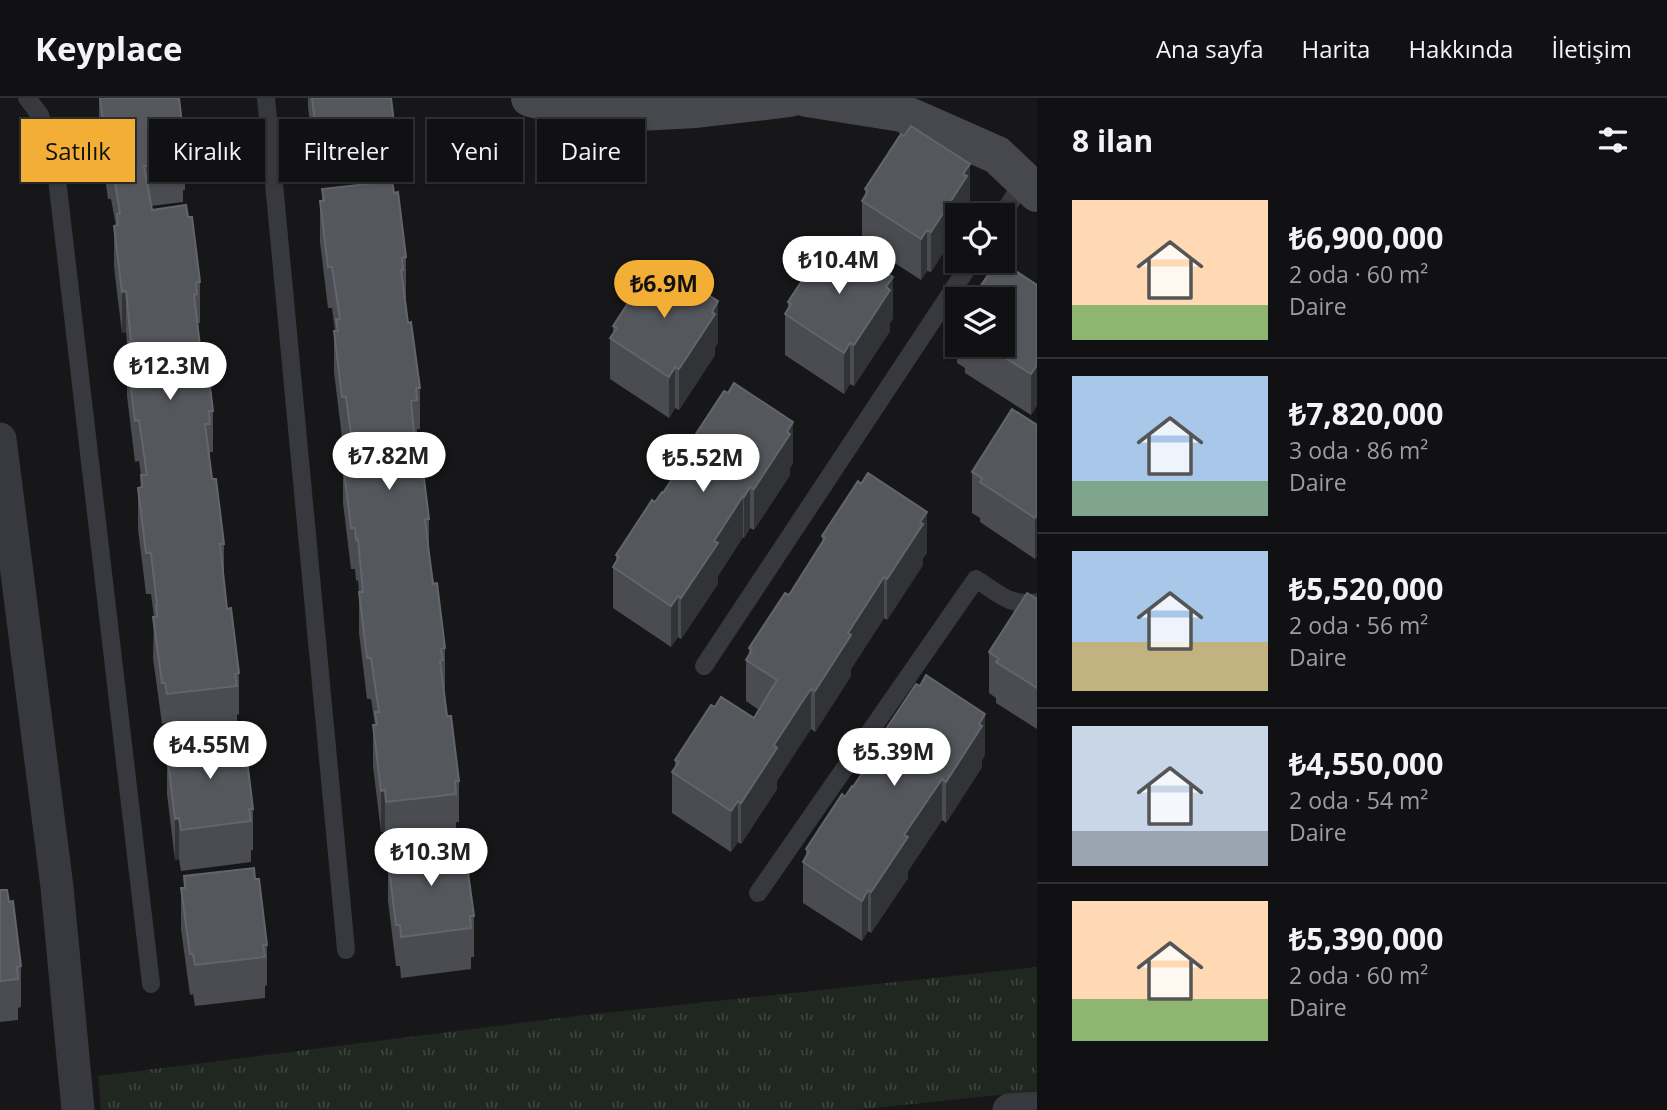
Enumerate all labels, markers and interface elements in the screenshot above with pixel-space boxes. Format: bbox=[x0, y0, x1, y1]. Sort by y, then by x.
text: Keyplace bbox=[35, 26, 183, 71]
text: Ana sayfa bbox=[1156, 32, 1264, 65]
text: Harita bbox=[1302, 32, 1370, 65]
text: Hakkında bbox=[1408, 32, 1513, 65]
text: İletişim bbox=[1551, 32, 1632, 65]
chip: Satılık bbox=[21, 119, 135, 182]
chip: Kiralık bbox=[149, 119, 265, 182]
chip: Filtreler bbox=[279, 119, 413, 182]
chip: Yeni bbox=[427, 119, 523, 182]
chip: Daire bbox=[537, 119, 645, 182]
text: 8 ilan bbox=[1072, 120, 1153, 161]
icon: filters bbox=[1594, 121, 1632, 159]
map controls bbox=[945, 203, 1015, 357]
button: locate bbox=[945, 203, 1015, 273]
text: ₺6,900,000 bbox=[1289, 217, 1443, 258]
icon: home bbox=[1128, 228, 1212, 312]
pin: ₺10.4M bbox=[782, 236, 896, 296]
text: ₺10.4M bbox=[799, 243, 879, 275]
text: 2 oda · 60 m² bbox=[1289, 258, 1428, 290]
pin: ₺6.9M bbox=[615, 260, 713, 320]
text: ₺6.9M bbox=[630, 267, 698, 299]
button: layers bbox=[945, 287, 1015, 357]
text: Daire bbox=[1289, 290, 1347, 322]
pin: ₺12.3M bbox=[113, 342, 227, 402]
text: ₺12.3M bbox=[130, 349, 210, 381]
text: ₺7,820,000 bbox=[1289, 393, 1443, 434]
icon: home bbox=[1128, 404, 1212, 488]
pin: ₺7.82M bbox=[332, 432, 446, 492]
pin: ₺5.52M bbox=[646, 434, 760, 494]
text: 3 oda · 86 m² bbox=[1289, 434, 1428, 466]
text: ₺7.82M bbox=[349, 439, 429, 471]
text: ₺5.52M bbox=[663, 441, 743, 473]
text: Daire bbox=[1289, 466, 1347, 498]
text: ₺5,520,000 bbox=[1289, 568, 1443, 609]
icon: home bbox=[1128, 579, 1212, 663]
text: 2 oda · 56 m² bbox=[1289, 609, 1428, 641]
text: Daire bbox=[1289, 641, 1347, 673]
pin: ₺4.55M bbox=[153, 722, 267, 781]
text: ₺4.55M bbox=[170, 728, 250, 760]
pin: ₺5.39M bbox=[837, 728, 951, 788]
text: ₺5.39M bbox=[854, 735, 934, 767]
text: ₺4,550,000 bbox=[1289, 743, 1443, 784]
icon: home bbox=[1128, 754, 1212, 838]
text: 2 oda · 54 m² bbox=[1289, 784, 1428, 816]
text: Daire bbox=[1289, 816, 1347, 848]
pin: ₺10.3M bbox=[374, 828, 488, 888]
text: ₺10.3M bbox=[391, 835, 471, 867]
text: ₺5,390,000 bbox=[1289, 918, 1443, 959]
icon: home bbox=[1128, 929, 1212, 1013]
text: 2 oda · 60 m² bbox=[1289, 959, 1428, 991]
text: Daire bbox=[1289, 991, 1347, 1023]

